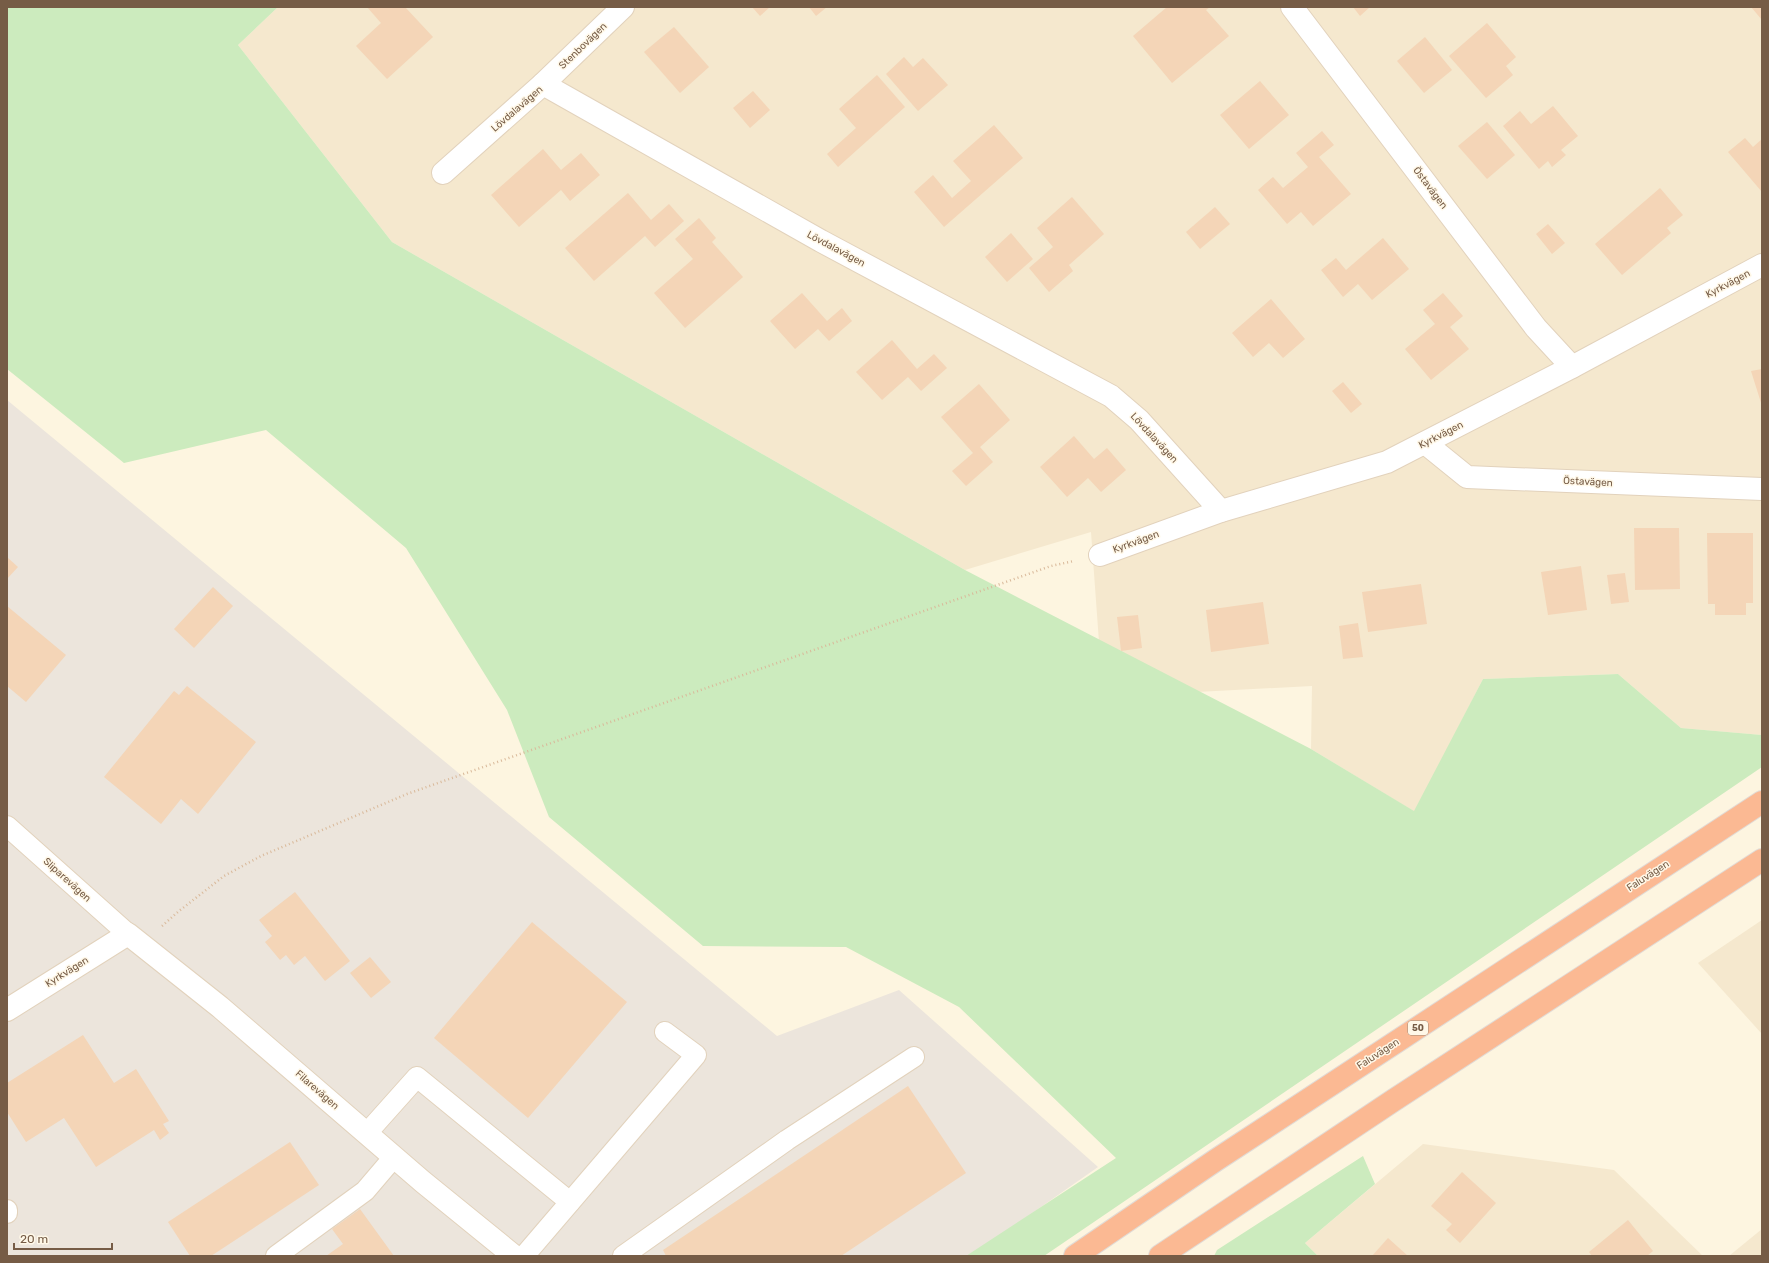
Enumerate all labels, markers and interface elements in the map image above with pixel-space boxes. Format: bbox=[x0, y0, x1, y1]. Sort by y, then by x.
street label: Stenbovägen bbox=[557, 20, 609, 72]
street label: Lövdalavägen bbox=[489, 83, 545, 135]
street label: Östavägen bbox=[1410, 165, 1450, 211]
street label: Lövdalavägen bbox=[805, 229, 867, 269]
street label: Kyrkvägen bbox=[1704, 267, 1752, 301]
street label: Lövdalavägen bbox=[1128, 410, 1180, 466]
street label: Kyrkvägen bbox=[1417, 419, 1465, 451]
street label: Östavägen bbox=[1563, 475, 1613, 489]
street label: Kyrkvägen bbox=[1111, 528, 1161, 556]
street label: Sliparevägen bbox=[41, 855, 93, 905]
street label: Faluvägen bbox=[1625, 858, 1671, 894]
street label: Kyrkvägen bbox=[43, 954, 91, 990]
road number: 50 bbox=[1408, 1021, 1428, 1035]
street label: Faluvägen bbox=[1355, 1036, 1401, 1072]
street label: Filarevägen bbox=[293, 1068, 341, 1112]
scale bar bbox=[14, 1225, 112, 1251]
text: 20 m bbox=[20, 1232, 48, 1246]

